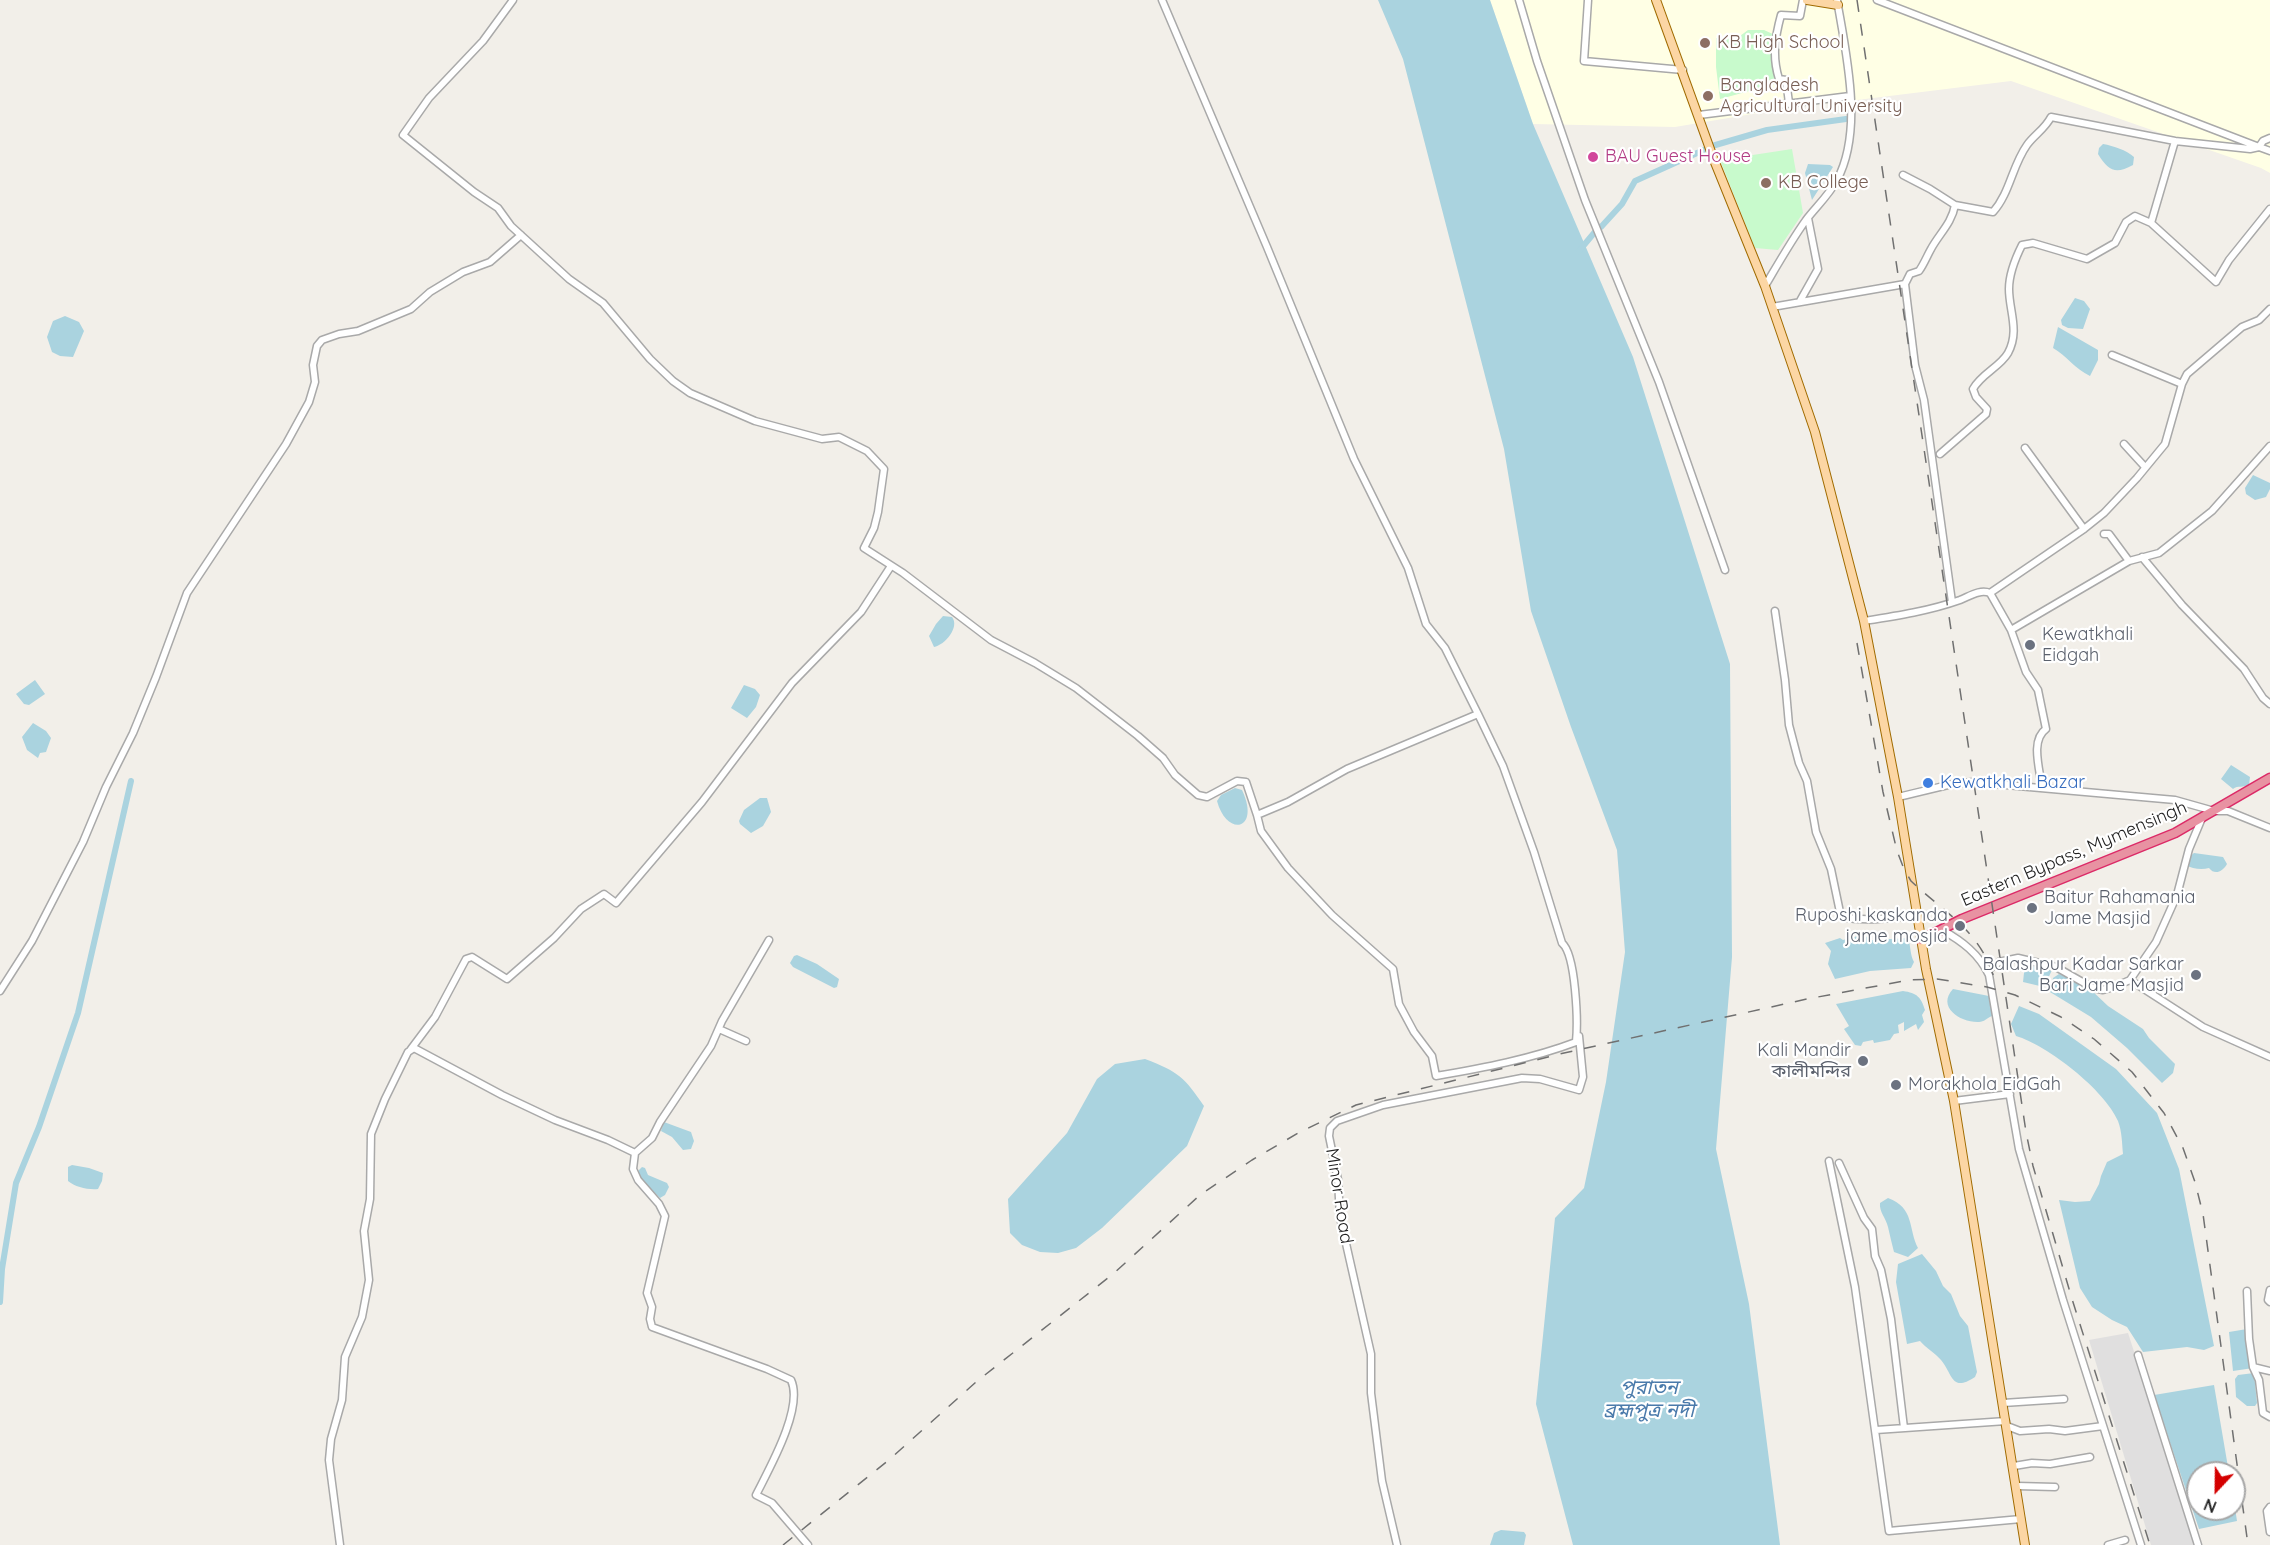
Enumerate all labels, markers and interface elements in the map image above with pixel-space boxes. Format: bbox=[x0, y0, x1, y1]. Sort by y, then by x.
place label: KB High School bbox=[1717, 32, 1845, 54]
marker: KB High School bbox=[1698, 36, 1712, 50]
place label: Bangladesh Agricultural University bbox=[1720, 75, 1903, 118]
marker: Bangladesh Agricultural University bbox=[1701, 89, 1715, 103]
place label: BAU Guest House bbox=[1605, 146, 1751, 168]
marker: BAU Guest House bbox=[1586, 150, 1600, 164]
place label: KB College bbox=[1778, 172, 1869, 194]
marker: KB College bbox=[1759, 176, 1773, 190]
place label: Kewatkhali Eidgah bbox=[2042, 624, 2133, 666]
marker: Kewatkhali Eidgah bbox=[2023, 638, 2037, 652]
place label: Kewatkhali Bazar bbox=[1940, 772, 2085, 794]
marker: Kewatkhali Bazar bbox=[1921, 776, 1935, 790]
street label: Eastern Bypass, Mymensingh bbox=[1958, 797, 2190, 911]
place label: Baitur Rahamania Jame Masjid bbox=[2044, 887, 2195, 930]
marker: Baitur Rahamania Jame Masjid bbox=[2025, 901, 2039, 915]
place label: Ruposhi kaskanda jame mosjid bbox=[1795, 905, 1948, 948]
marker: Ruposhi kaskanda jame mosjid bbox=[1953, 919, 1967, 933]
place label: Balashpur Kadar Sarkar Bari Jame Masjid bbox=[1983, 954, 2184, 996]
marker: Balashpur Kadar Sarkar Bari Jame Masjid bbox=[2189, 968, 2203, 982]
place label: Kali Mandir কালীমন্দির bbox=[1757, 1040, 1851, 1082]
marker: Kali Mandir কালীমন্দির bbox=[1856, 1054, 1870, 1068]
place label: Morakhola EidGah bbox=[1908, 1074, 2061, 1096]
marker: Morakhola EidGah bbox=[1889, 1078, 1903, 1092]
street label: Minor Road bbox=[1321, 1147, 1357, 1245]
water label: পুরাতন ব্রহ্মপুত্র নদী bbox=[1604, 1376, 1694, 1423]
north arrow bbox=[2186, 1461, 2246, 1521]
text: N bbox=[2201, 1494, 2219, 1517]

